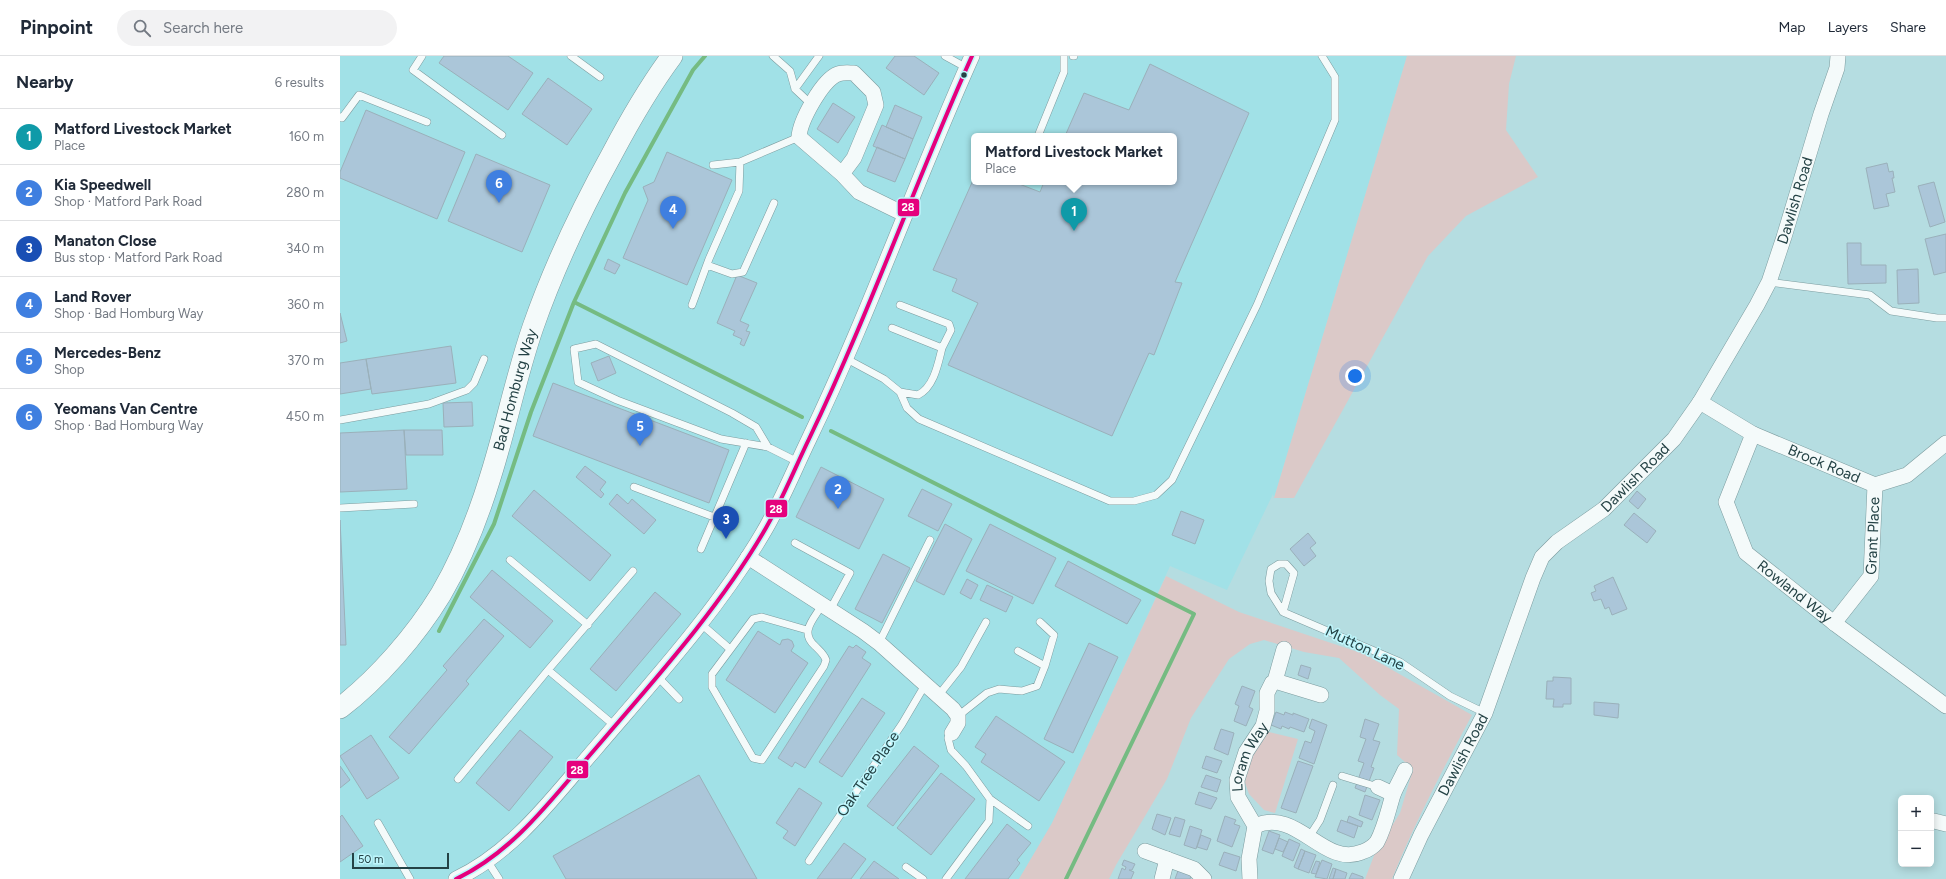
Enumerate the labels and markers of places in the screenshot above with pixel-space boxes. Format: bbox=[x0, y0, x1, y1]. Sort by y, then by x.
unlabelled marker bbox=[959, 70, 969, 80]
pin: 6 bbox=[486, 170, 512, 203]
pin: 4 bbox=[660, 196, 686, 229]
pin: 1 bbox=[1061, 198, 1087, 231]
pin: 5 bbox=[627, 413, 653, 446]
pin: 2 bbox=[825, 476, 851, 509]
pin: 3 bbox=[713, 506, 739, 539]

